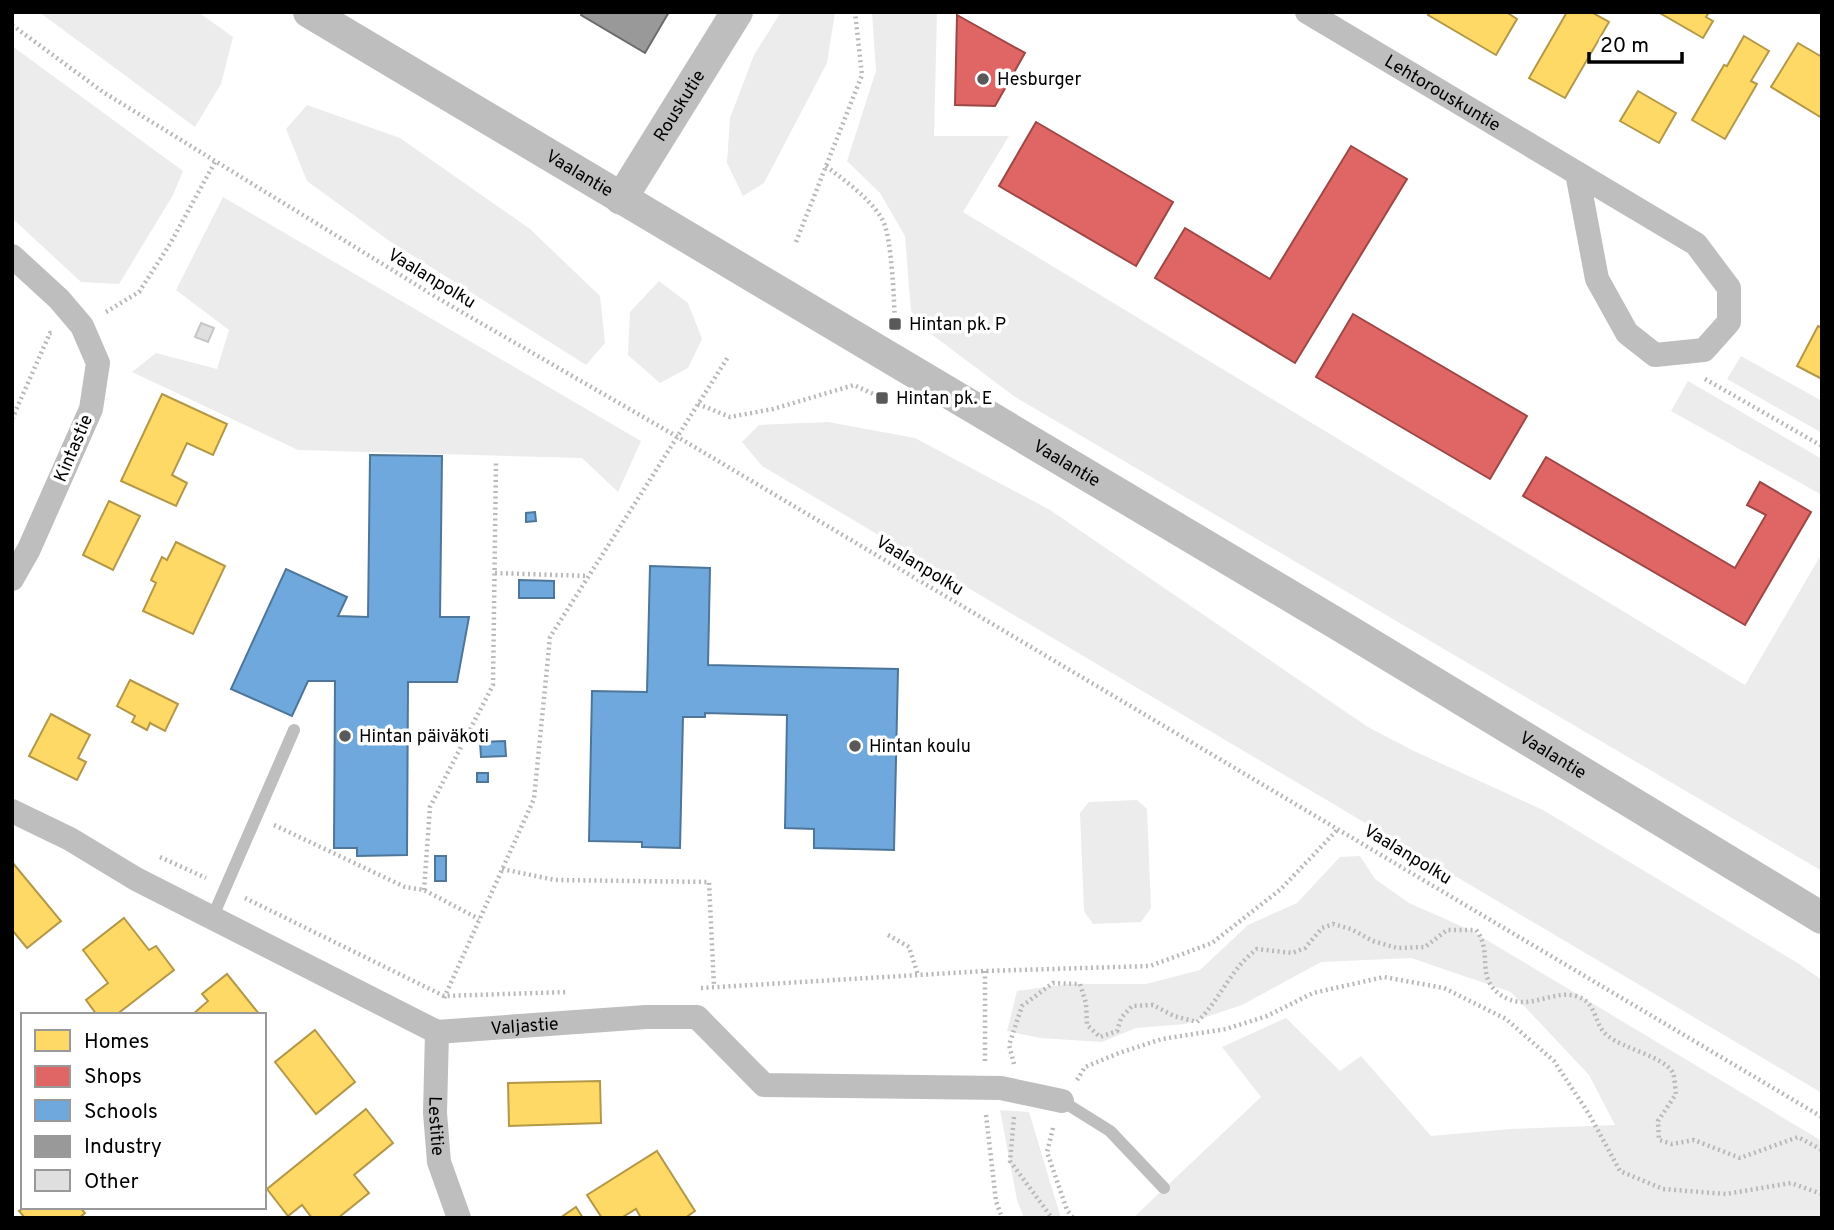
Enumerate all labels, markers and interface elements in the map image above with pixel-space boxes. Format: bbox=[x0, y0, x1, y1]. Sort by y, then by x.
scale bar bbox=[1589, 21, 1682, 65]
text: 20 m bbox=[1600, 33, 1649, 60]
street label: Lehtorouskuntie bbox=[1380, 51, 1504, 138]
street label: Rouskutie bbox=[649, 66, 711, 147]
place label: Hesburger bbox=[997, 69, 1081, 92]
marker: Hesburger bbox=[975, 71, 991, 87]
street label: Vaalantie bbox=[541, 145, 617, 203]
street label: Vaalanpolku bbox=[383, 244, 480, 315]
place label: Hintan pk. P bbox=[909, 314, 1006, 337]
marker: Hintan pk. P bbox=[887, 316, 903, 332]
place label: Hintan pk. E bbox=[896, 388, 993, 411]
marker: Hintan pk. E bbox=[874, 390, 890, 406]
street label: Kintastie bbox=[50, 411, 99, 486]
street label: Vaalantie bbox=[1028, 435, 1104, 493]
street label: Vaalanpolku bbox=[871, 531, 968, 602]
place label: Hintan päiväkoti bbox=[359, 726, 489, 749]
street label: Vaalantie bbox=[1514, 727, 1590, 785]
marker: Hintan päiväkoti bbox=[337, 728, 353, 744]
place label: Hintan koulu bbox=[869, 736, 971, 759]
marker: Hintan koulu bbox=[847, 738, 863, 754]
street label: Vaalanpolku bbox=[1359, 820, 1456, 891]
legend bbox=[21, 1013, 266, 1209]
street label: Valjastie bbox=[490, 1013, 560, 1041]
text: Homes bbox=[84, 1029, 149, 1056]
text: Shops bbox=[84, 1064, 142, 1091]
street label: Lestitie bbox=[422, 1096, 448, 1157]
text: Schools bbox=[84, 1099, 158, 1126]
text: Industry bbox=[84, 1134, 162, 1161]
text: Other bbox=[84, 1169, 139, 1196]

